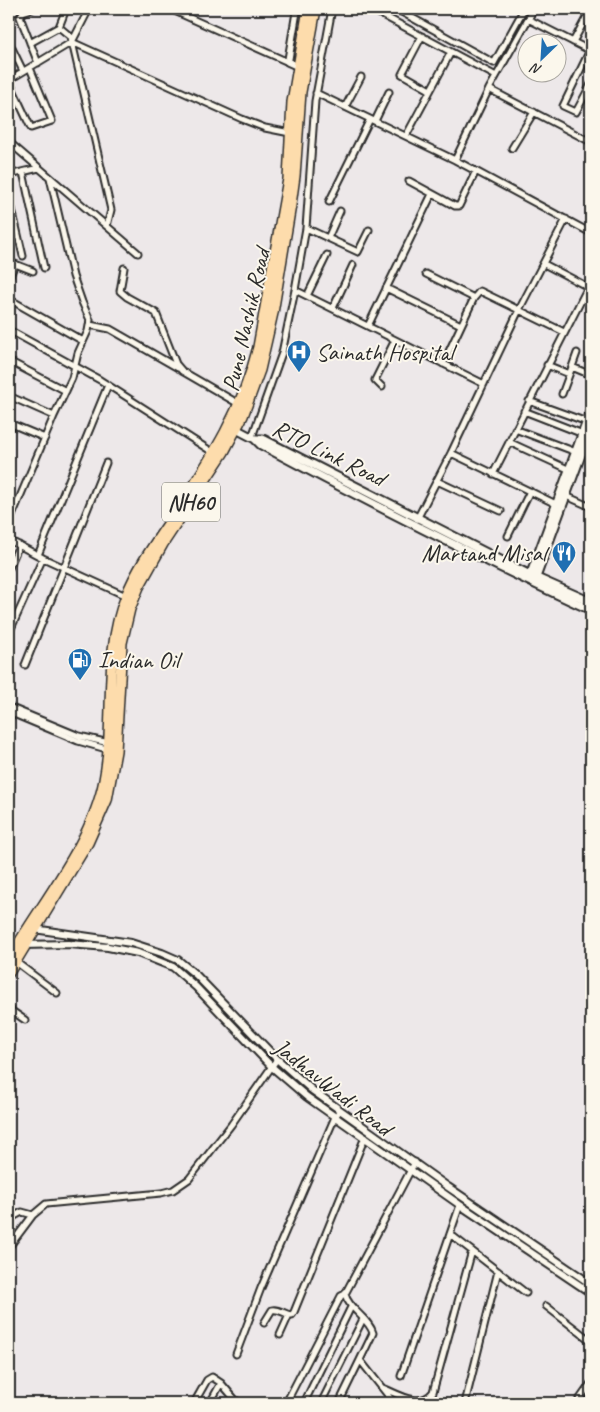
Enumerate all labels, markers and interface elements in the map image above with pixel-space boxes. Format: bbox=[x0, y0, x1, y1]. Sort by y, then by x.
north arrow bbox=[518, 32, 568, 82]
text: N bbox=[527, 59, 544, 79]
street label: Pune Nashik Road bbox=[215, 242, 278, 394]
place label: Sainath Hospital bbox=[316, 337, 457, 367]
hospital icon: Sainath Hospital bbox=[286, 339, 312, 373]
street label: RTO Link Road bbox=[268, 413, 394, 495]
road number: NH60 bbox=[162, 482, 220, 522]
place label: Martand Misal bbox=[421, 538, 550, 568]
restaurant icon: Martand Misal bbox=[551, 540, 577, 574]
place label: Indian Oil bbox=[98, 645, 183, 675]
fuel station icon: Indian Oil bbox=[67, 647, 93, 681]
street label: JadhavWadi Road bbox=[267, 1031, 401, 1145]

